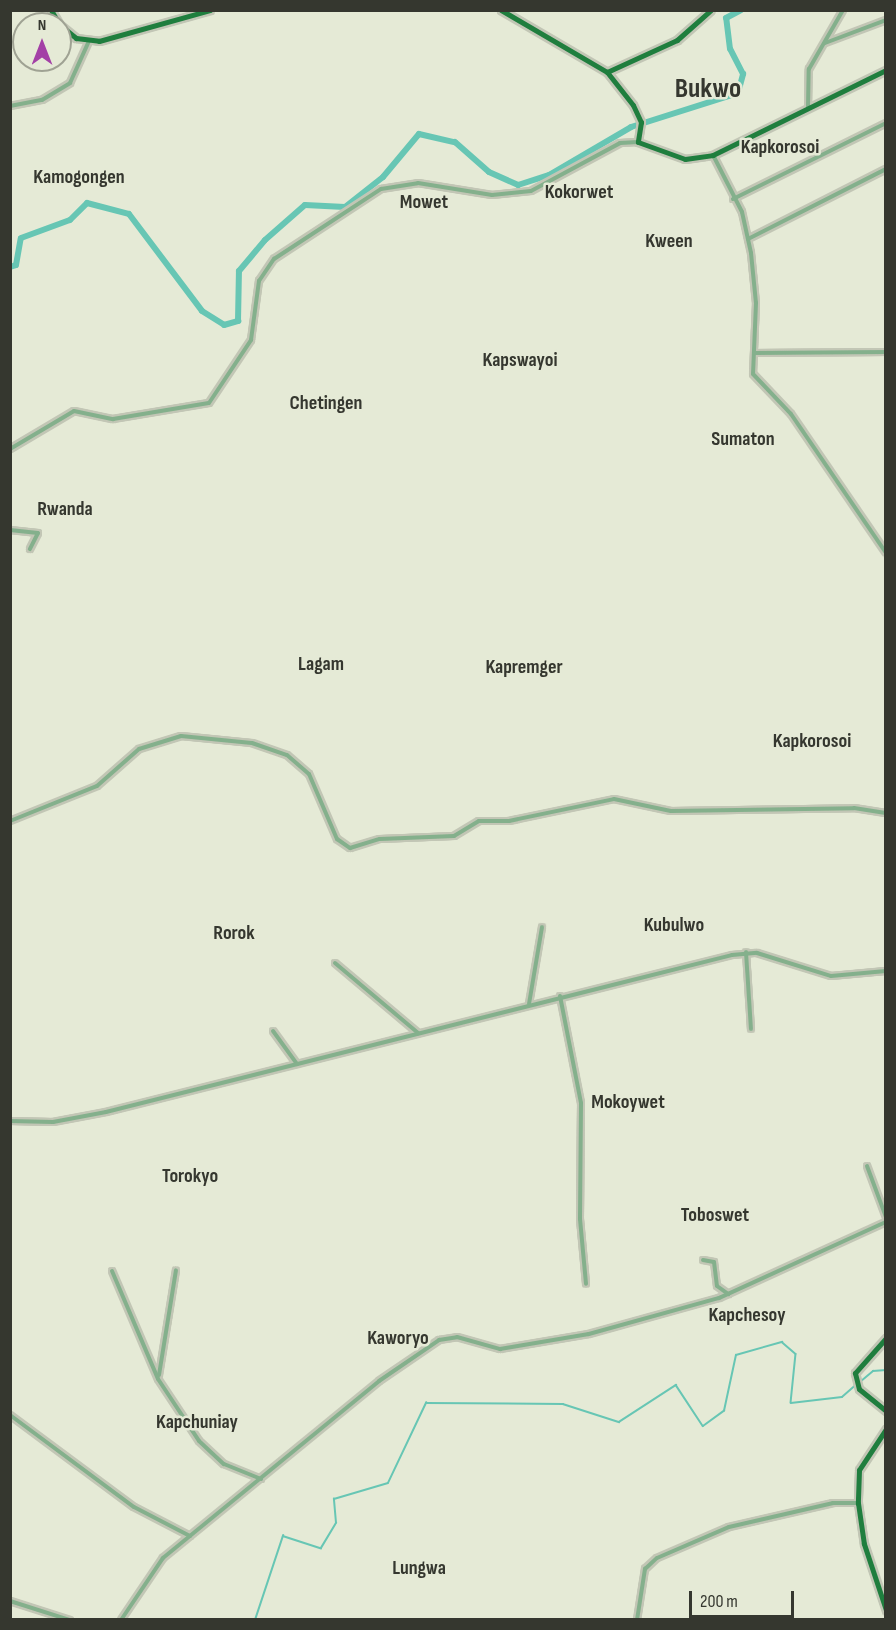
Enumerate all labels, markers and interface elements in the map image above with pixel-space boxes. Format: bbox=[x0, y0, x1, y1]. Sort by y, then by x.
north arrow bbox=[12, 12, 72, 72]
text: N bbox=[38, 16, 46, 35]
district label: Bukwo bbox=[675, 72, 741, 106]
district label: Kapkorosoi bbox=[741, 135, 819, 159]
district label: Kamogongen bbox=[33, 165, 125, 189]
district label: Kokorwet bbox=[545, 180, 613, 204]
district label: Mowet bbox=[400, 190, 448, 214]
district label: Kween bbox=[645, 229, 693, 253]
district label: Kapswayoi bbox=[483, 348, 557, 372]
district label: Chetingen bbox=[290, 391, 362, 415]
district label: Sumaton bbox=[711, 427, 775, 451]
district label: Rwanda bbox=[37, 497, 93, 521]
district label: Lagam bbox=[298, 652, 344, 676]
district label: Kapremger bbox=[485, 655, 563, 679]
district label: Kapkorosoi bbox=[773, 729, 851, 753]
district label: Kubulwo bbox=[644, 913, 704, 937]
district label: Rorok bbox=[213, 921, 255, 945]
district label: Mokoywet bbox=[591, 1090, 665, 1114]
district label: Torokyo bbox=[162, 1164, 218, 1188]
district label: Toboswet bbox=[681, 1203, 749, 1227]
district label: Kapchesoy bbox=[709, 1303, 785, 1327]
district label: Kaworyo bbox=[367, 1326, 429, 1350]
district label: Kapchuniay bbox=[156, 1410, 238, 1434]
district label: Lungwa bbox=[392, 1556, 446, 1580]
scale bar bbox=[692, 1579, 797, 1617]
text: 200 m bbox=[700, 1591, 738, 1612]

